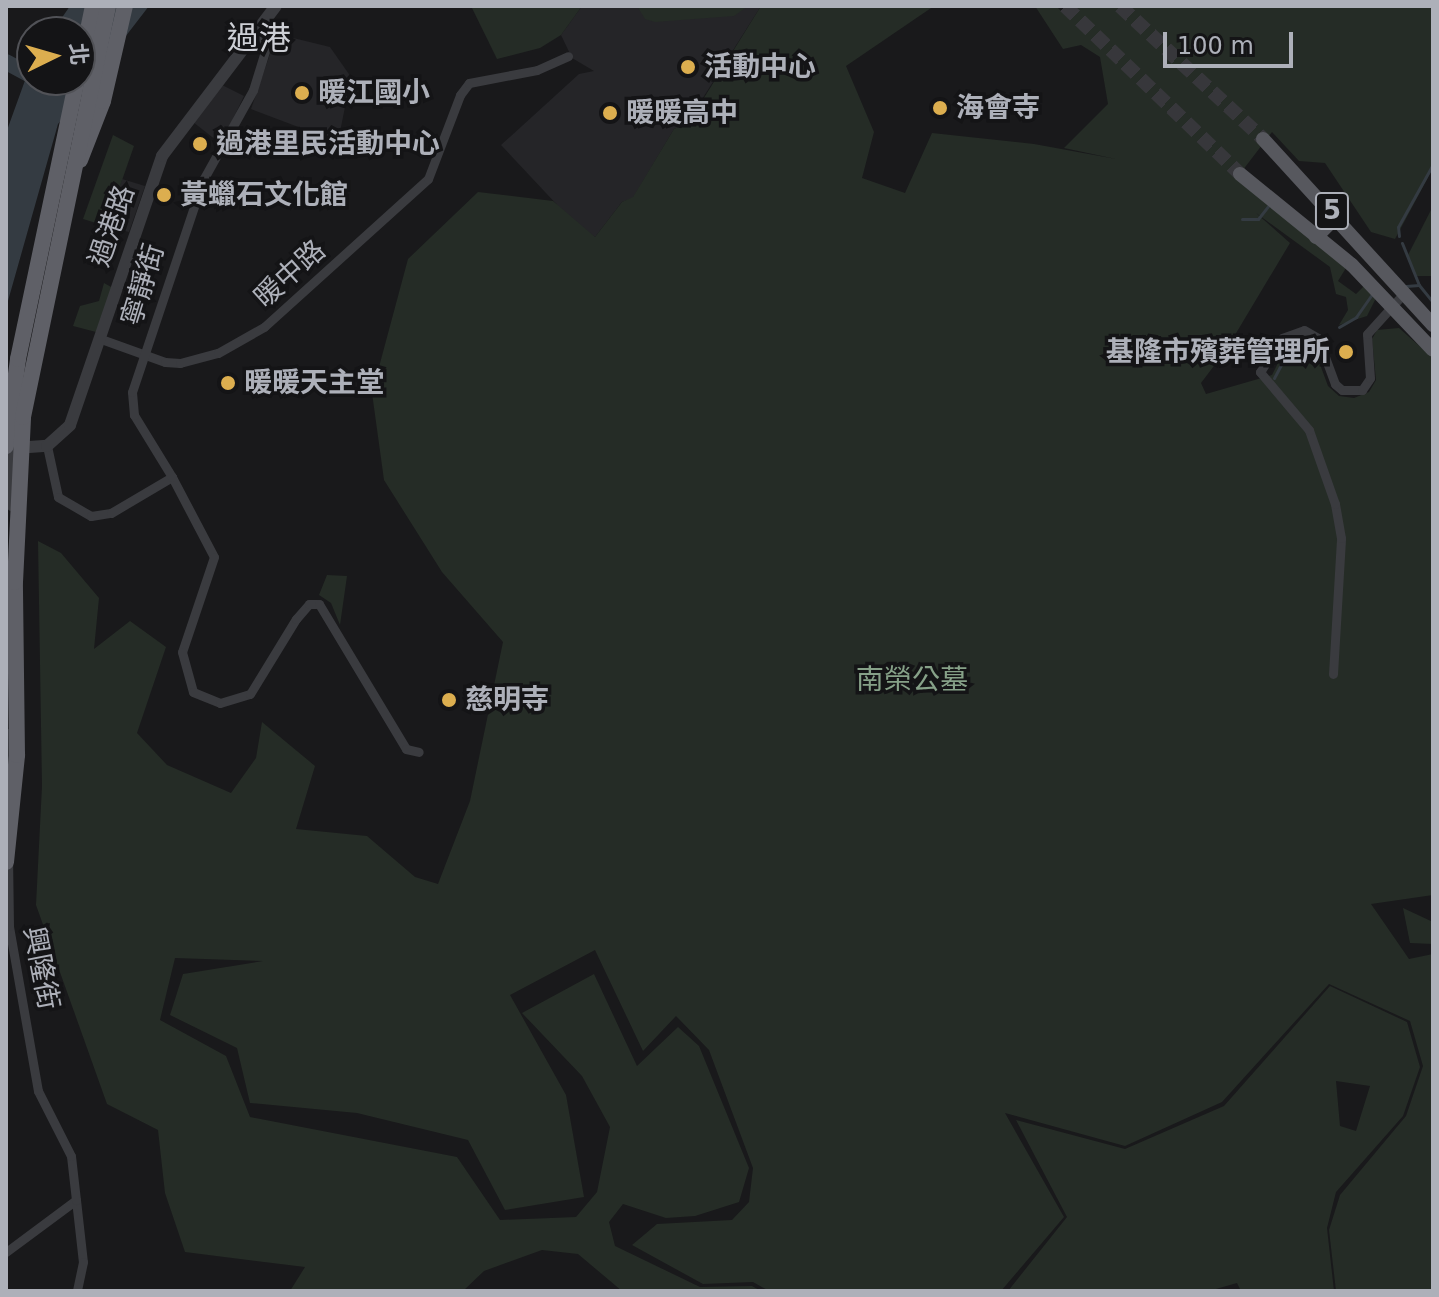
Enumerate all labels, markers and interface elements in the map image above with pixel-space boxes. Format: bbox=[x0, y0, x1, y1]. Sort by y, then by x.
north arrow bbox=[16, 16, 96, 96]
scale bar bbox=[1167, 16, 1297, 66]
district label: 過港 bbox=[227, 19, 291, 57]
text: 100 m bbox=[1177, 32, 1254, 60]
text: 北 bbox=[65, 42, 92, 66]
place label: 活動中心 bbox=[704, 50, 816, 84]
marker: 活動中心 bbox=[679, 58, 697, 76]
place label: 暖江國小 bbox=[318, 76, 430, 110]
marker: 暖江國小 bbox=[293, 84, 311, 102]
place label: 海會寺 bbox=[956, 91, 1040, 125]
place label: 暖暖高中 bbox=[626, 96, 738, 130]
marker: 海會寺 bbox=[931, 99, 949, 117]
marker: 暖暖高中 bbox=[601, 104, 619, 122]
place label: 過港里民活動中心 bbox=[216, 127, 440, 161]
marker: 過港里民活動中心 bbox=[191, 135, 209, 153]
place label: 黃蠟石文化館 bbox=[180, 178, 348, 212]
street label: 過港路 bbox=[82, 181, 142, 271]
marker: 黃蠟石文化館 bbox=[155, 186, 173, 204]
road number: 5 bbox=[1314, 189, 1350, 233]
street label: 暖中路 bbox=[248, 233, 332, 315]
street label: 寧靜街 bbox=[115, 240, 171, 330]
place label: 基隆市殯葬管理所 bbox=[1106, 335, 1330, 369]
marker: 基隆市殯葬管理所 bbox=[1337, 343, 1355, 361]
place label: 暖暖天主堂 bbox=[244, 366, 384, 400]
marker: 暖暖天主堂 bbox=[219, 374, 237, 392]
park label: 南榮公墓 bbox=[856, 663, 968, 697]
place label: 慈明寺 bbox=[465, 683, 549, 717]
marker: 慈明寺 bbox=[440, 691, 458, 709]
street label: 興隆街 bbox=[16, 924, 66, 1012]

